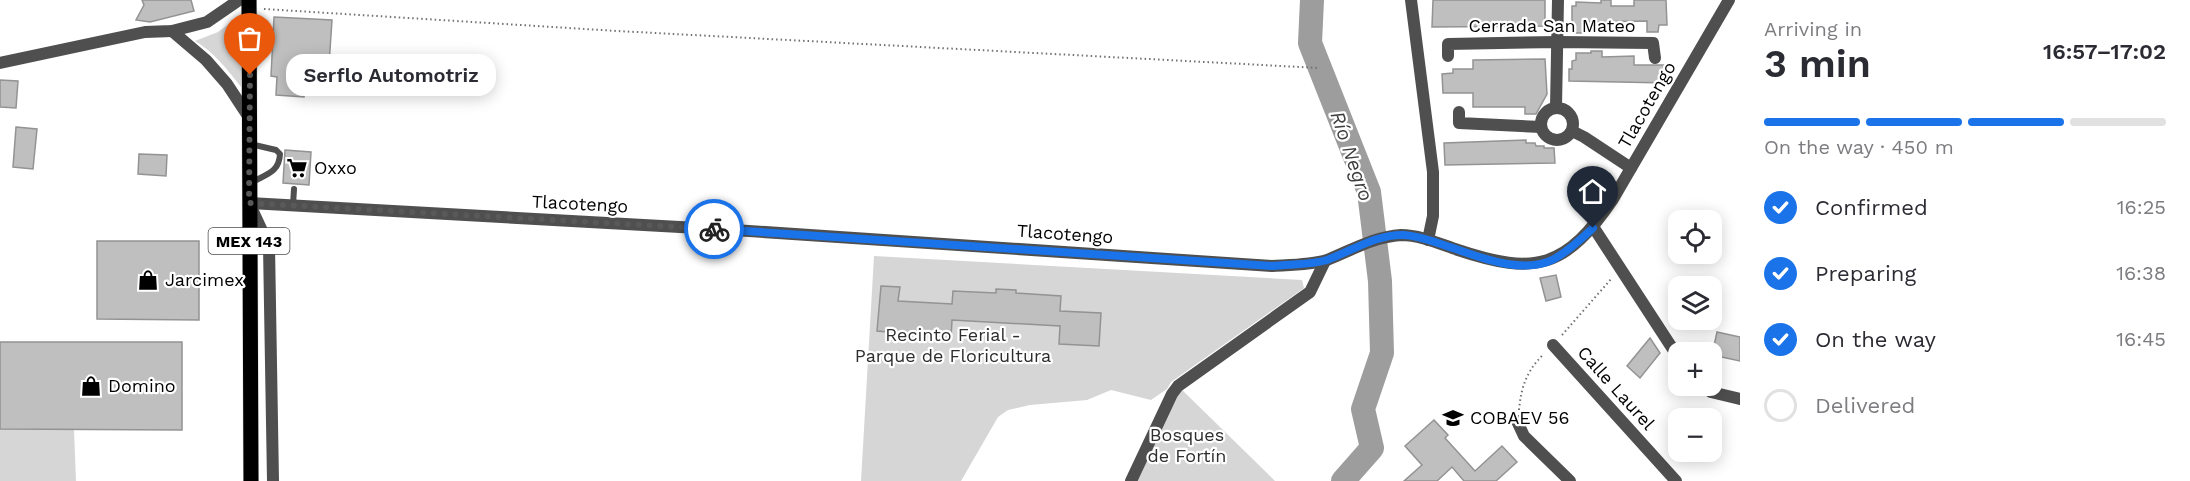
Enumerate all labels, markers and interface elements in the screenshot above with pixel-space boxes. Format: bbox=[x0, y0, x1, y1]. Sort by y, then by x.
pin bbox=[224, 13, 275, 75]
street label: Cerrada San Mateo bbox=[1468, 15, 1636, 36]
text: Arriving in bbox=[1764, 17, 1862, 41]
icon: bag bbox=[233, 22, 266, 55]
text: 16:57–17:02 bbox=[2043, 39, 2166, 64]
text: 3 min bbox=[1764, 41, 1871, 86]
callout: Serflo Automotriz bbox=[286, 54, 496, 96]
street label: Tlacotengo bbox=[1613, 58, 1680, 152]
text: Serflo Automotriz bbox=[303, 63, 479, 87]
water label: Río Negro bbox=[1325, 108, 1379, 204]
text: On the way · 450 m bbox=[1764, 135, 1954, 159]
supermarket icon: Oxxo bbox=[285, 156, 309, 180]
place label: Oxxo bbox=[314, 157, 357, 178]
pin bbox=[1567, 166, 1618, 228]
icon: home bbox=[1576, 175, 1609, 208]
street label: Tlacotengo bbox=[531, 190, 629, 217]
icon: check bbox=[1764, 191, 1797, 224]
text: Confirmed bbox=[1815, 195, 1928, 220]
text: 16:25 bbox=[2117, 195, 2166, 219]
courier bbox=[684, 199, 744, 259]
map controls bbox=[1668, 210, 1722, 462]
button: locate bbox=[1668, 210, 1722, 264]
icon: bike bbox=[698, 213, 731, 246]
street label: Tlacotengo bbox=[1016, 220, 1114, 247]
road number: MEX 143 bbox=[208, 228, 290, 254]
icon: check bbox=[1764, 257, 1797, 290]
text: Preparing bbox=[1815, 261, 1916, 286]
text: 16:38 bbox=[2116, 261, 2166, 285]
shop icon: Jarcimex bbox=[136, 268, 160, 292]
place label: Jarcimex bbox=[165, 269, 244, 290]
button: layers bbox=[1668, 276, 1722, 330]
icon: check bbox=[1764, 323, 1797, 356]
park label: Recinto Ferial - Parque de Floricultura bbox=[855, 324, 1051, 366]
text: On the way bbox=[1815, 327, 1936, 352]
text: 16:45 bbox=[2116, 327, 2166, 351]
street label: Calle Laurel bbox=[1573, 342, 1660, 434]
button: + bbox=[1668, 342, 1722, 396]
shop icon: Domino bbox=[79, 374, 103, 398]
place label: Domino bbox=[108, 375, 176, 396]
text: Delivered bbox=[1815, 393, 1915, 418]
school or university icon: COBAEV 56 bbox=[1441, 406, 1465, 430]
place label: COBAEV 56 bbox=[1470, 407, 1569, 428]
button: − bbox=[1668, 408, 1722, 462]
park label: Bosques de Fortín bbox=[1148, 424, 1226, 466]

